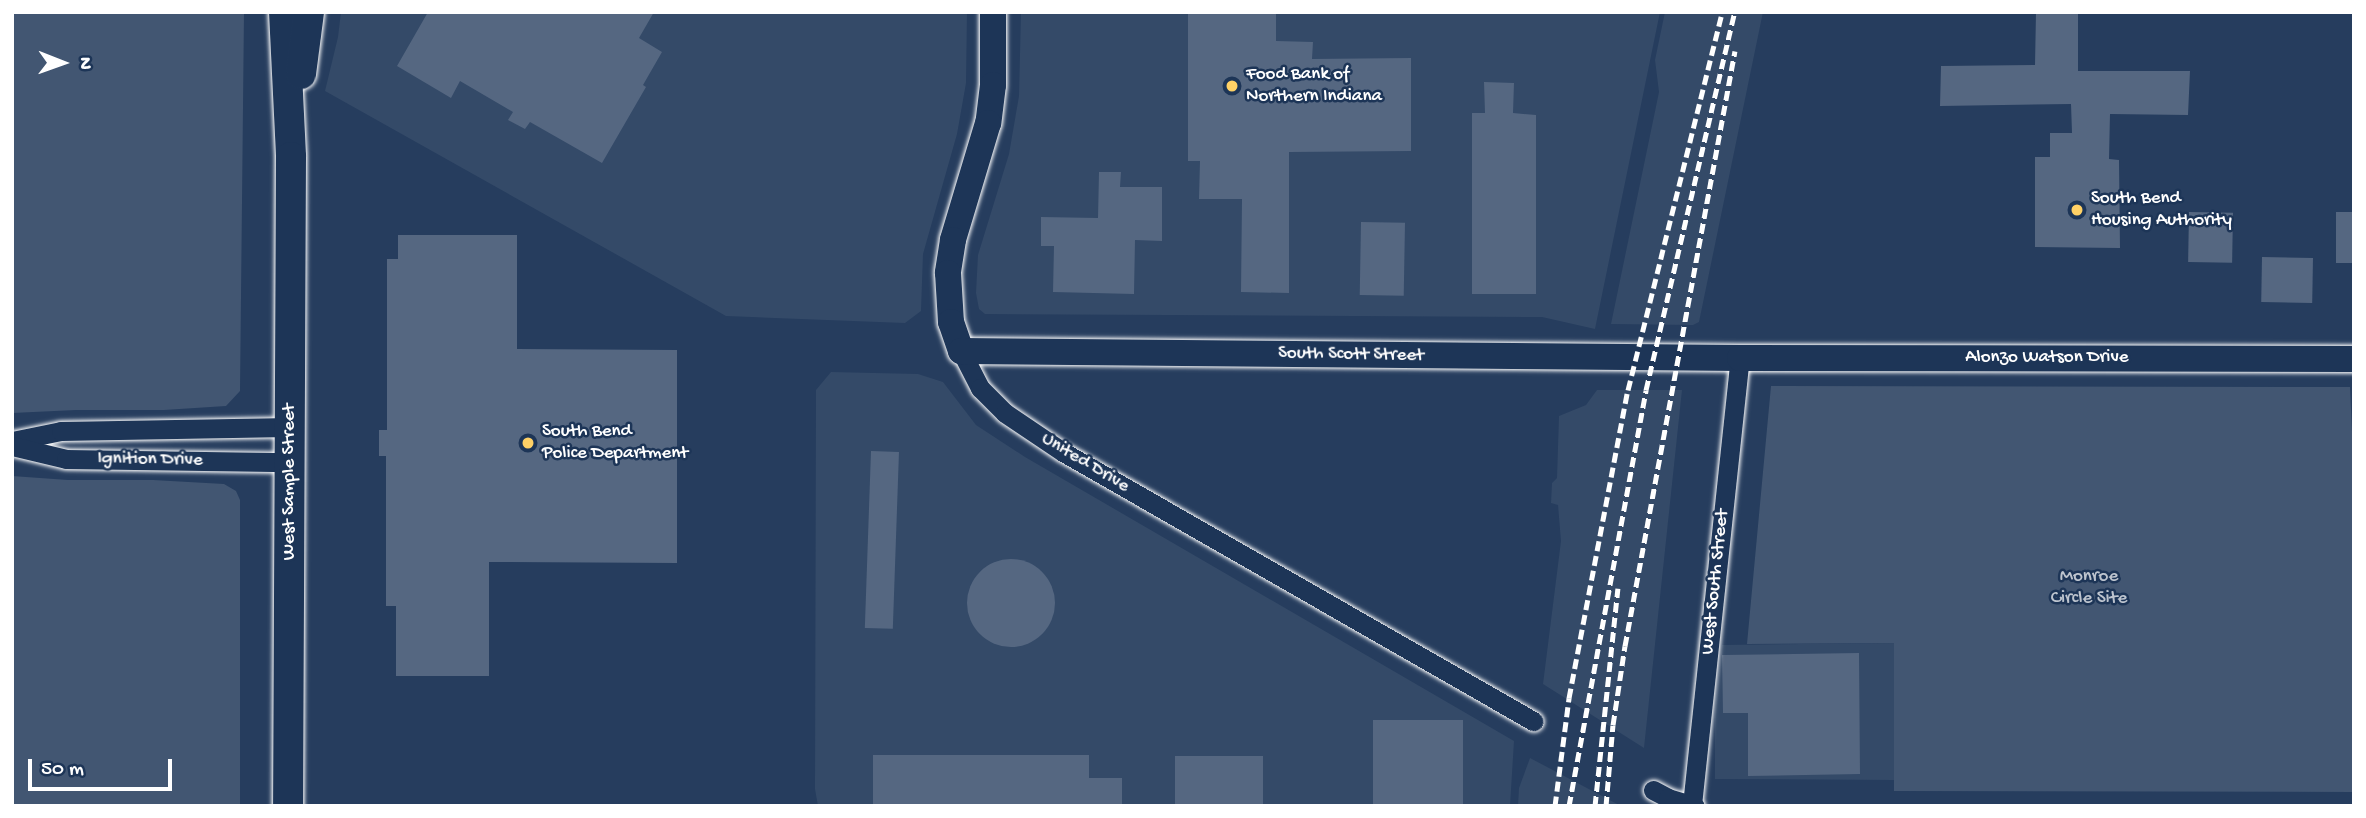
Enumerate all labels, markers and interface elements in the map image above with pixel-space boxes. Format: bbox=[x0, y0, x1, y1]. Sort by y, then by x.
north arrow bbox=[28, 28, 98, 98]
text: N bbox=[73, 57, 96, 70]
place label: Food Bank of Northern Indiana bbox=[1246, 64, 1382, 108]
marker: Food Bank of Northern Indiana bbox=[1224, 78, 1240, 94]
place label: South Bend Housing Authority bbox=[2091, 188, 2232, 232]
marker: South Bend Housing Authority bbox=[2069, 202, 2085, 218]
street label: South Scott Street bbox=[1278, 342, 1424, 368]
street label: Alonzo Watson Drive bbox=[1965, 347, 2129, 369]
street label: West Sample Street bbox=[279, 404, 301, 560]
place label: South Bend Police Department bbox=[542, 421, 688, 465]
street label: United Drive bbox=[1037, 428, 1133, 498]
marker: South Bend Police Department bbox=[520, 435, 536, 451]
street label: Ignition Drive bbox=[97, 448, 203, 472]
street label: West South Street bbox=[1697, 508, 1735, 656]
park label: Monroe Circle Site bbox=[2051, 566, 2127, 610]
scale bar bbox=[32, 744, 175, 788]
text: 50 m bbox=[41, 758, 84, 783]

